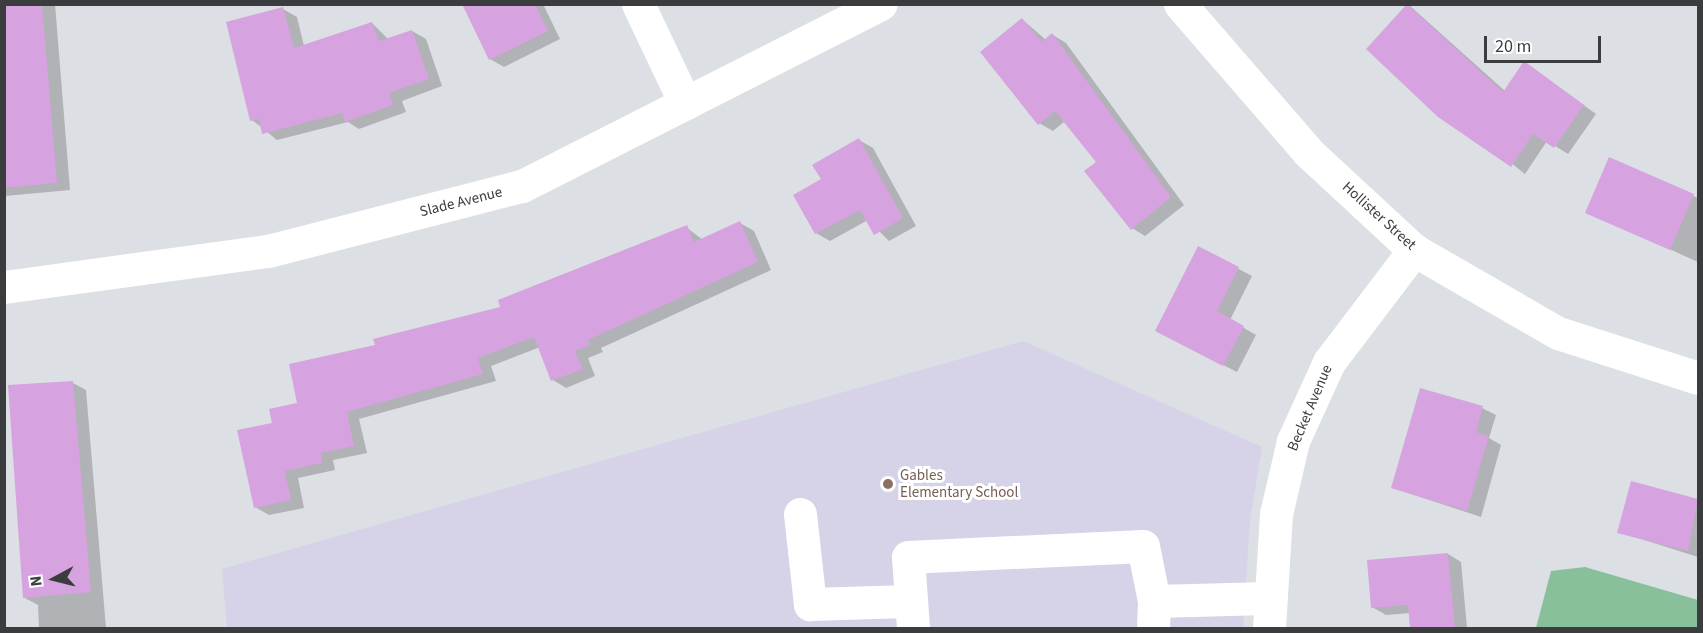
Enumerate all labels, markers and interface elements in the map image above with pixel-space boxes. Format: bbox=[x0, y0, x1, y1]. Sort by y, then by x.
scale bar bbox=[1487, 24, 1604, 62]
text: 20 m bbox=[1495, 34, 1531, 59]
street label: Hollister Street bbox=[1338, 178, 1420, 254]
street label: Slade Avenue bbox=[418, 183, 504, 221]
street label: Becket Avenue bbox=[1284, 362, 1336, 454]
place label: Gables Elementary School bbox=[900, 466, 1018, 501]
marker: Gables Elementary School bbox=[881, 477, 895, 491]
north arrow bbox=[24, 549, 84, 609]
text: N bbox=[25, 575, 48, 588]

